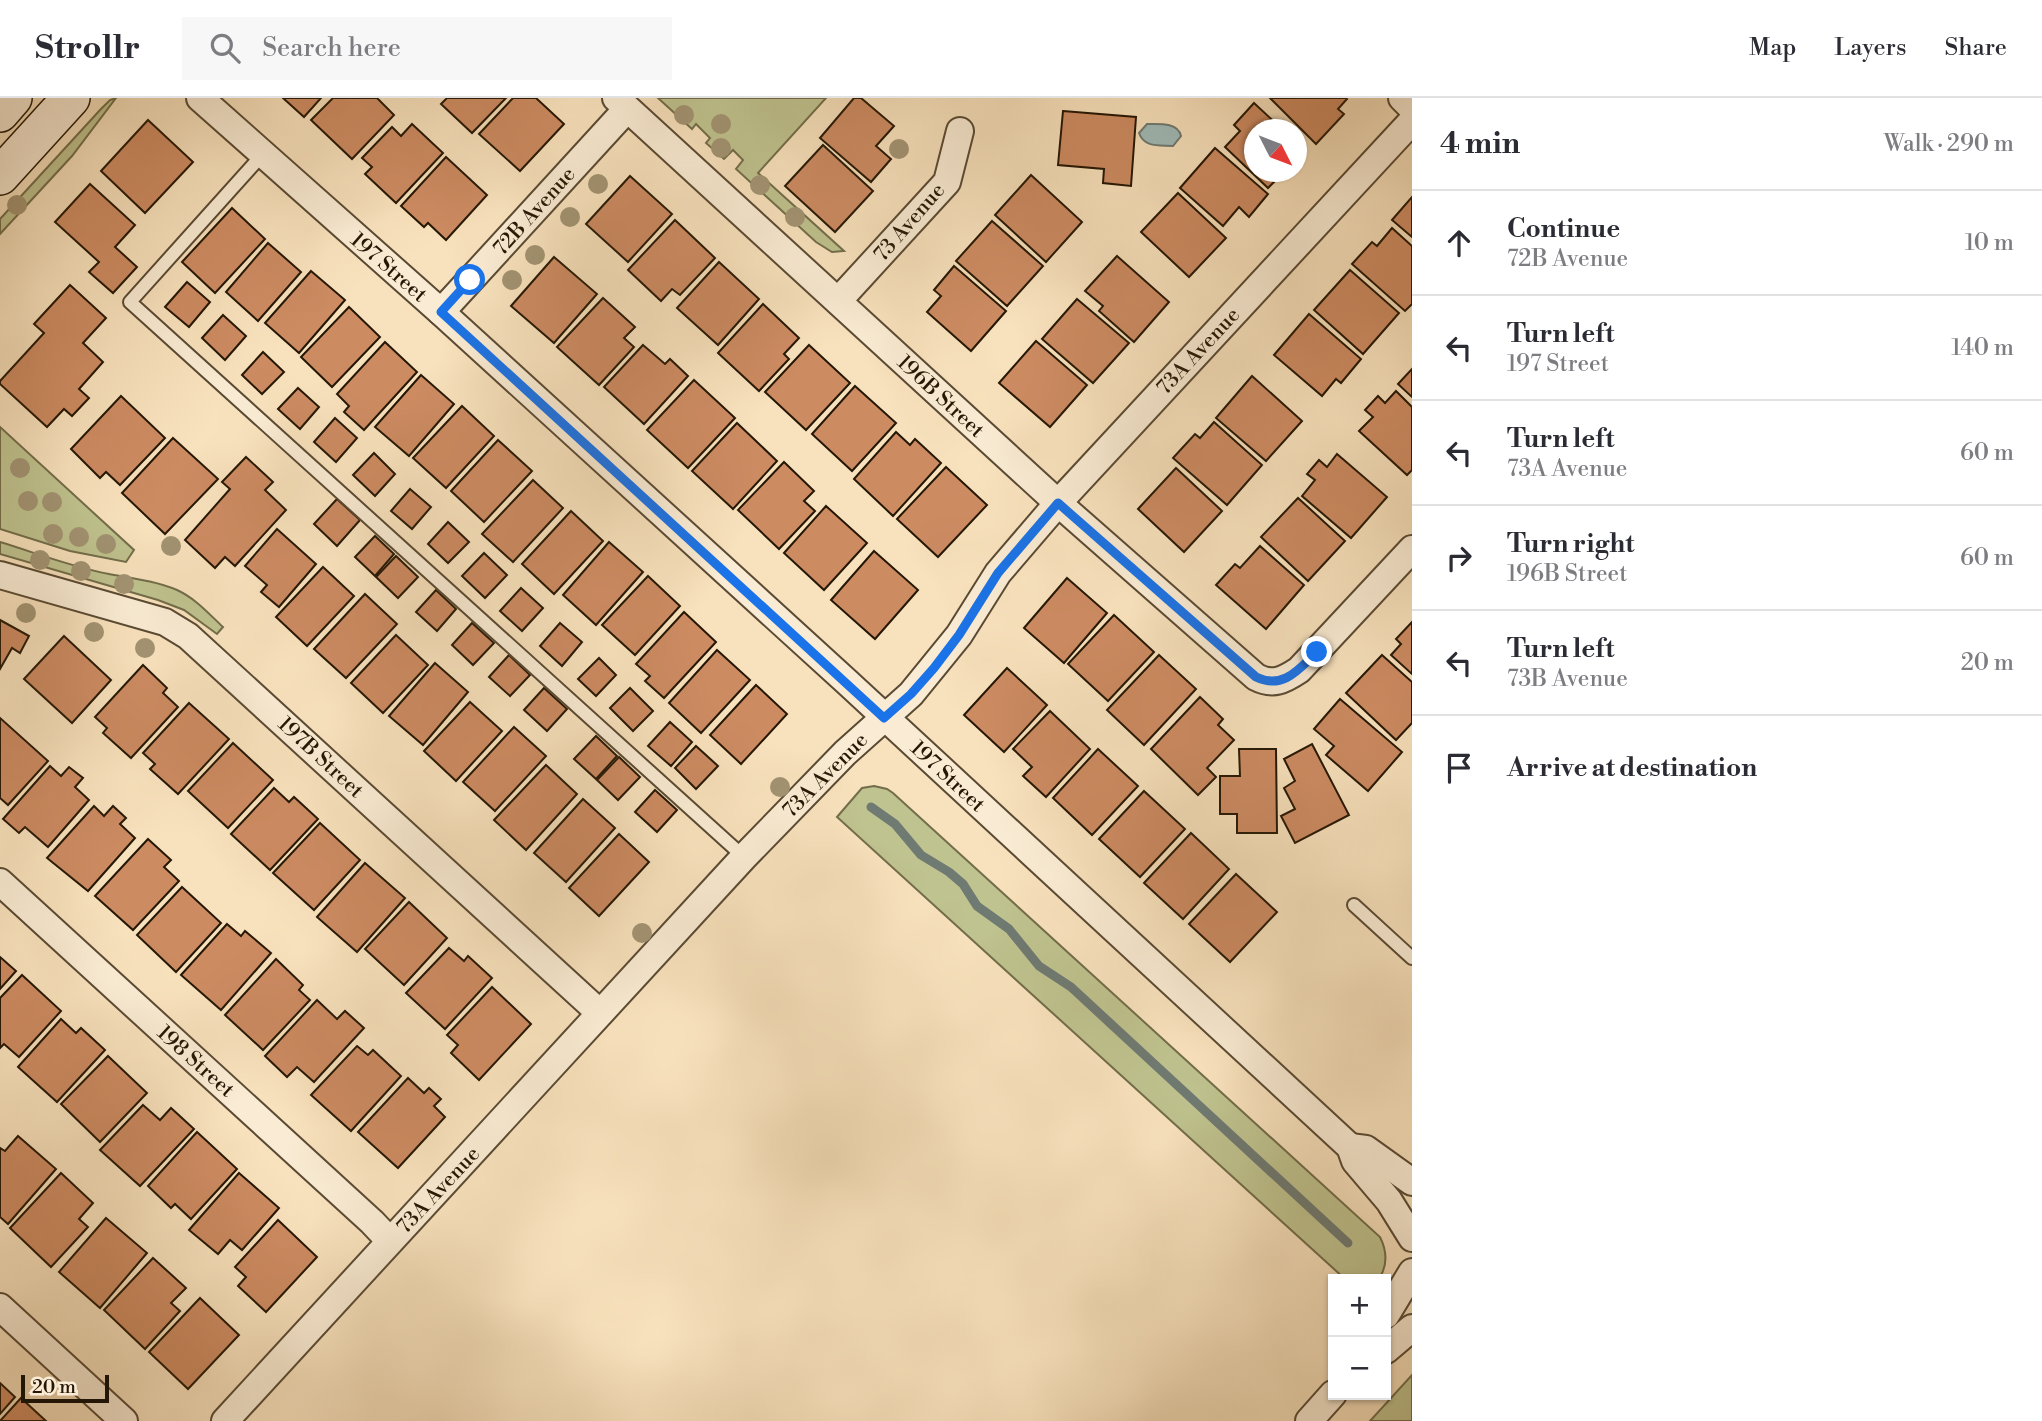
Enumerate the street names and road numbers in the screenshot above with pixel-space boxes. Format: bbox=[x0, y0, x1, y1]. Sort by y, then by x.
street label: 72B Avenue bbox=[488, 162, 581, 261]
street label: 73 Avenue bbox=[869, 178, 951, 267]
street label: 197 Street bbox=[345, 227, 432, 308]
street label: 73A Avenue bbox=[1152, 303, 1246, 401]
street label: 196B Street bbox=[891, 350, 990, 444]
street label: 197B Street bbox=[272, 711, 369, 804]
street label: 73A Avenue bbox=[778, 728, 874, 824]
street label: 197 Street bbox=[904, 736, 991, 818]
street label: 198 Street bbox=[151, 1020, 240, 1104]
street label: 73A Avenue bbox=[392, 1142, 486, 1240]

